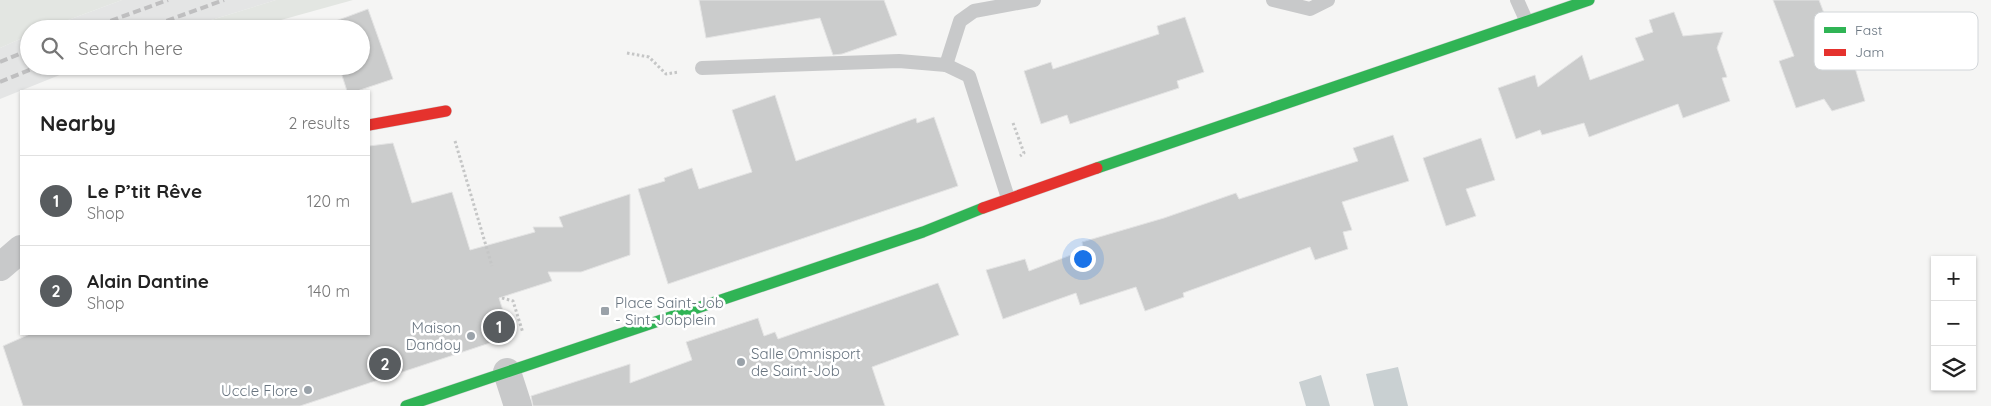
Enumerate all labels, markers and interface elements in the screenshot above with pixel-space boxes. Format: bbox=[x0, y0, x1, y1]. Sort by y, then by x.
legend bbox=[1814, 12, 1978, 70]
search box bbox=[20, 20, 370, 75]
text: Fast bbox=[1855, 21, 1883, 39]
icon: search bbox=[38, 34, 66, 62]
text: Search here bbox=[78, 36, 183, 60]
text: Jam bbox=[1855, 43, 1884, 61]
text: Nearby bbox=[40, 110, 116, 136]
text: 2 results bbox=[288, 113, 350, 133]
text: Le P’tit Rêve bbox=[87, 179, 202, 203]
text: 1 bbox=[53, 191, 59, 211]
text: 120 m bbox=[307, 191, 350, 211]
text: Shop bbox=[87, 203, 124, 223]
your location bbox=[1070, 246, 1096, 272]
map controls bbox=[1931, 256, 1976, 391]
button: + bbox=[1931, 256, 1976, 301]
text: Alain Dantine bbox=[87, 269, 209, 293]
text: 2 bbox=[51, 281, 61, 301]
text: 140 m bbox=[307, 281, 350, 301]
text: Shop bbox=[87, 293, 124, 313]
place label: Place Saint-Job - Sint-Jobplein bbox=[615, 293, 724, 329]
button: − bbox=[1931, 301, 1976, 346]
marker: Place Saint-Job - Sint-Jobplein bbox=[599, 305, 611, 317]
pin: 1 bbox=[483, 308, 515, 346]
place label: Maison Dandoy bbox=[406, 318, 461, 354]
marker: Maison Dandoy bbox=[465, 330, 477, 342]
place label: Salle Omnisport de Saint-Job bbox=[751, 344, 861, 380]
pin: 2 bbox=[369, 345, 401, 383]
button: layers bbox=[1931, 346, 1976, 391]
marker: Salle Omnisport de Saint-Job bbox=[735, 356, 747, 368]
place label: Uccle Flore bbox=[221, 381, 298, 400]
marker: Uccle Flore bbox=[302, 384, 314, 396]

